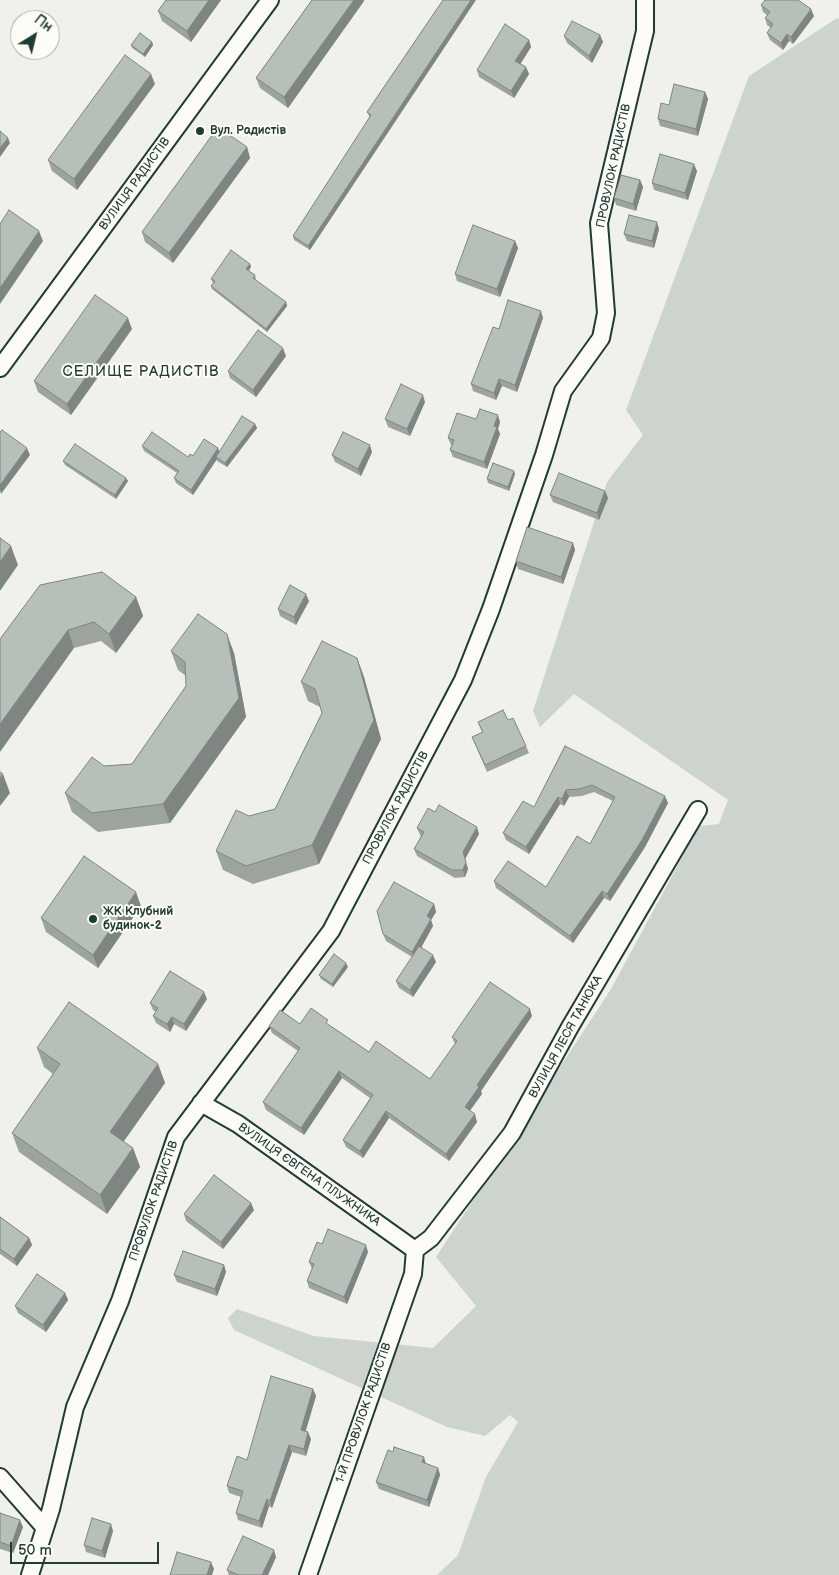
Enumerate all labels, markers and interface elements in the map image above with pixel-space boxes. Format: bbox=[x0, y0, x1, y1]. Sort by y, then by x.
north arrow bbox=[10, 10, 60, 60]
text: Пн bbox=[31, 11, 56, 36]
street label: ПРОВУЛОК РАДИСТІВ bbox=[594, 103, 634, 229]
place label: Вул. Радистів bbox=[210, 124, 286, 138]
marker: Вул. Радистів bbox=[194, 125, 206, 137]
street label: ВУЛИЦЯ РАДИСТІВ bbox=[97, 135, 173, 233]
district label: СЕЛИЩЕ РАДИСТІВ bbox=[61, 363, 221, 381]
street label: ПРОВУЛОК РАДИСТІВ bbox=[360, 749, 432, 867]
place label: ЖК Клубний будинок-2 bbox=[103, 905, 173, 933]
marker: ЖК Клубний будинок-2 bbox=[87, 913, 99, 925]
street label: ВУЛИЦЯ ЛЕСЯ ТАНЮКА bbox=[526, 973, 606, 1101]
street label: ВУЛИЦЯ ЄВГЕНА ПЛУЖНИКА bbox=[235, 1120, 383, 1230]
street label: ПРОВУЛОК РАДИСТІВ bbox=[127, 1139, 181, 1263]
street label: 1-Й ПРОВУЛОК РАДИСТІВ bbox=[333, 1341, 395, 1485]
scale bar bbox=[12, 1532, 161, 1564]
text: 50 m bbox=[18, 1541, 52, 1560]

